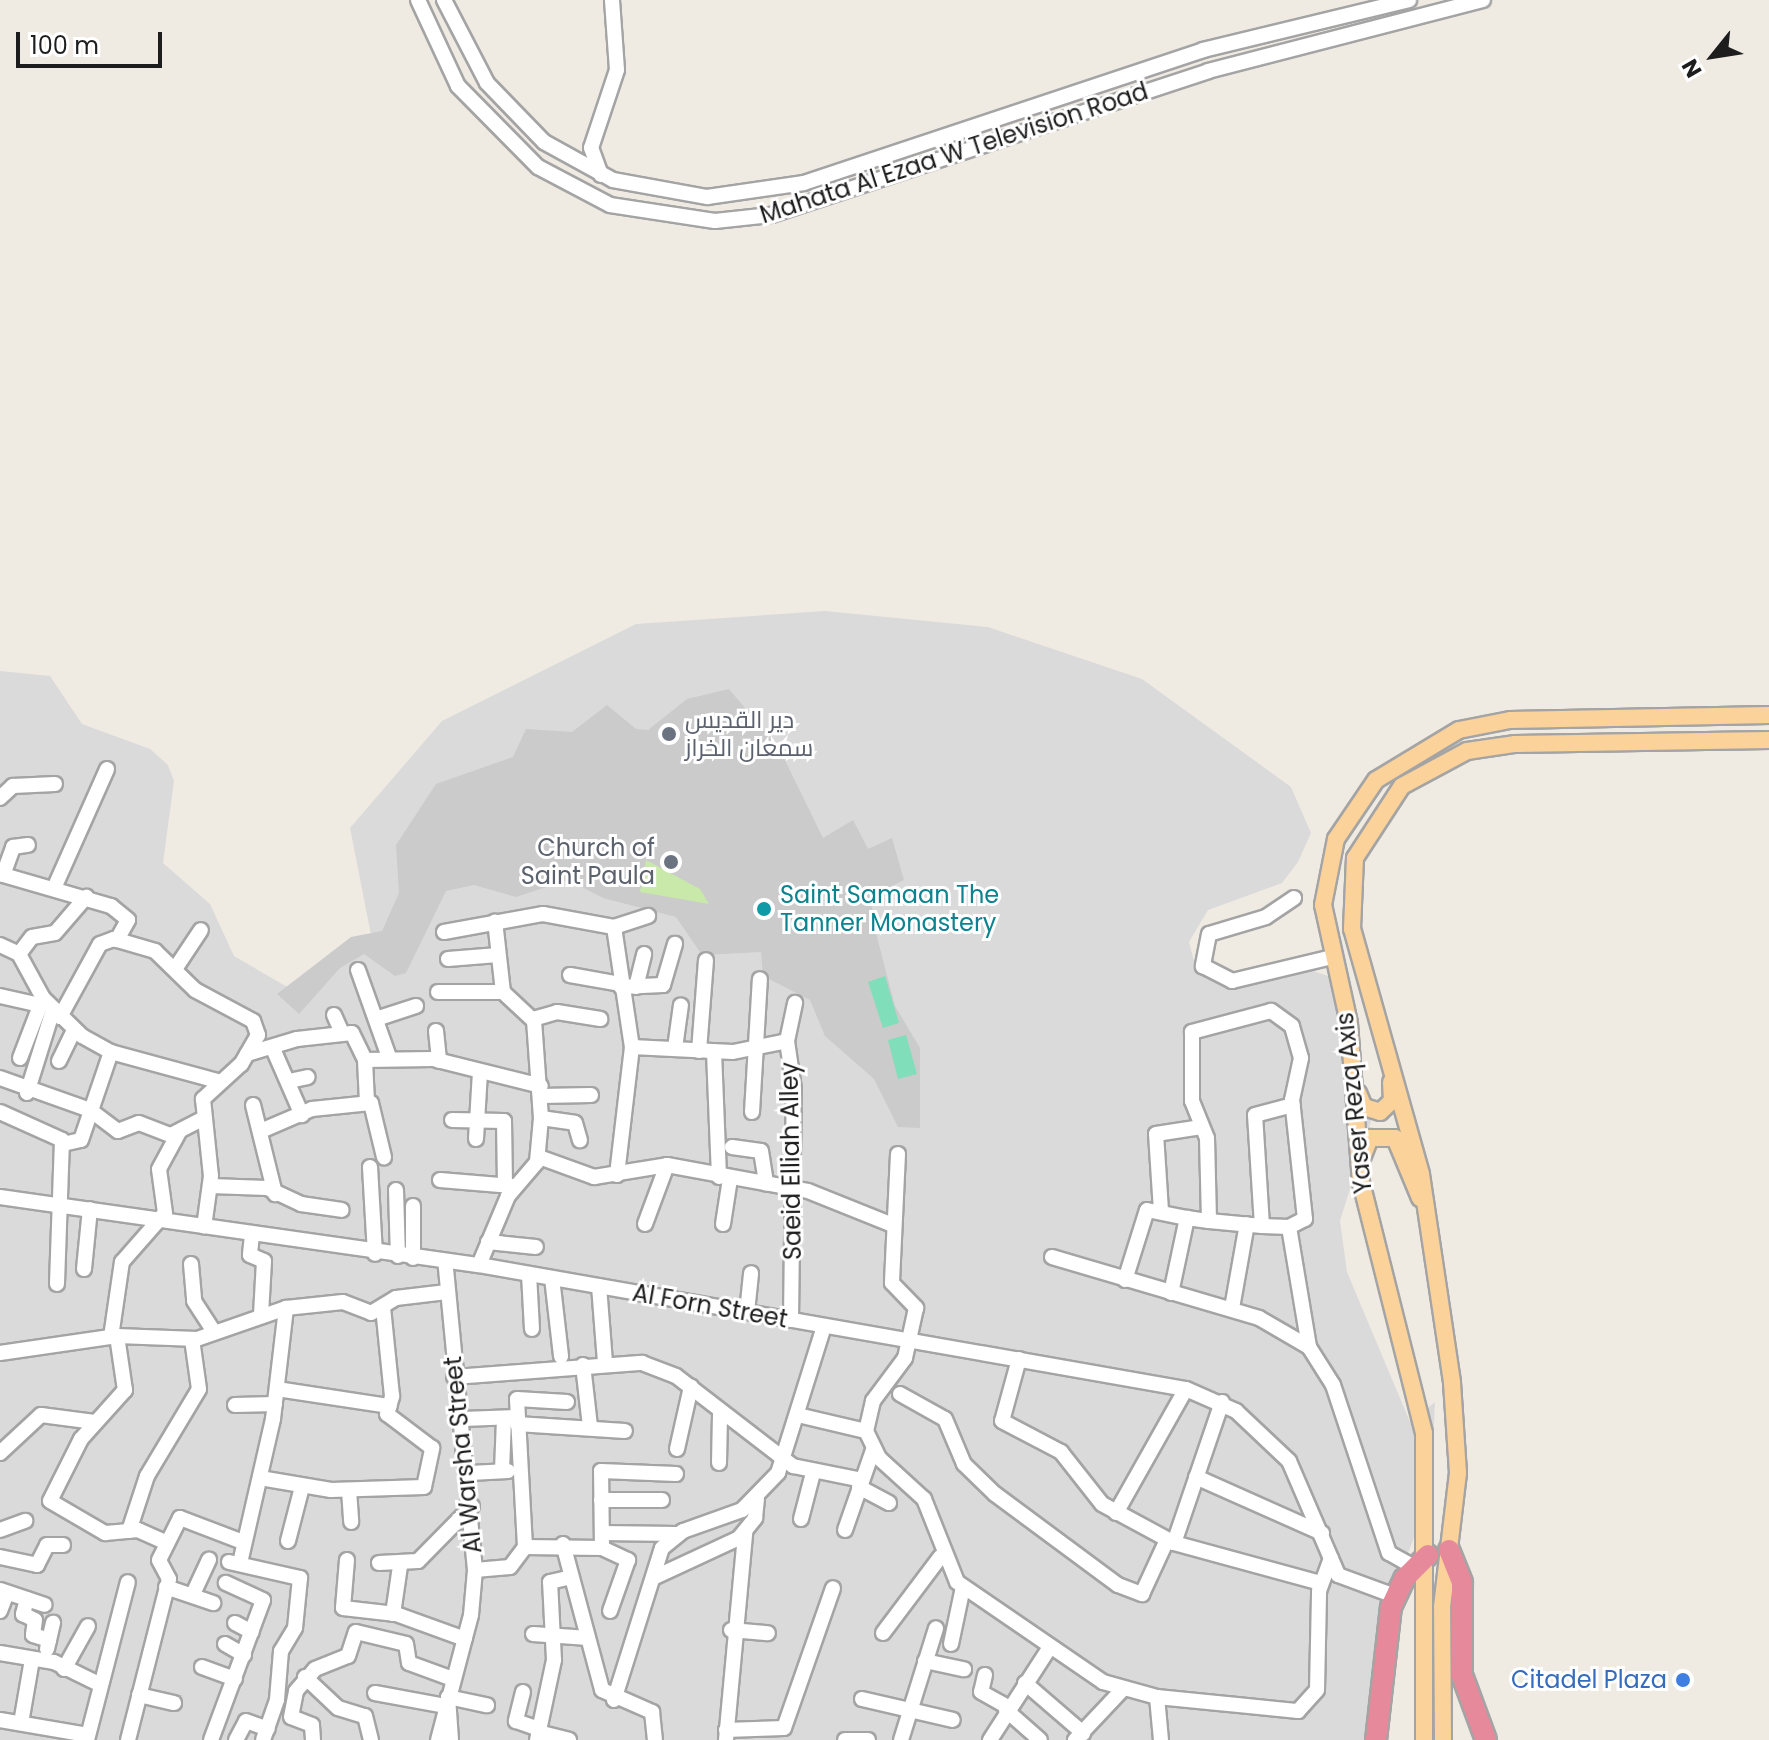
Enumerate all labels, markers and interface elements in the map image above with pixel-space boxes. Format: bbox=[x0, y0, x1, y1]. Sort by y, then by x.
scale bar bbox=[20, 16, 166, 66]
north arrow bbox=[1673, 16, 1753, 96]
text: 100 m bbox=[30, 29, 99, 62]
text: N bbox=[1674, 53, 1709, 83]
street label: Mahata Al Ezaa W Television Road bbox=[756, 77, 1152, 229]
place label: دير القديس سمعان الخراز bbox=[685, 706, 813, 762]
marker: دير القديس سمعان الخراز bbox=[660, 725, 678, 743]
place label: Church of Saint Paula bbox=[521, 834, 655, 890]
marker: Church of Saint Paula bbox=[662, 853, 680, 871]
place label: Saint Samaan The Tanner Monastery bbox=[780, 881, 999, 937]
marker: Saint Samaan The Tanner Monastery bbox=[755, 900, 773, 918]
street label: Yaser Rezq Axis bbox=[1330, 1011, 1378, 1195]
street label: Saeid Elliah Alley bbox=[775, 1062, 807, 1260]
street label: Al Forn Street bbox=[630, 1278, 790, 1334]
street label: Al Warsha Street bbox=[438, 1355, 488, 1555]
place label: Citadel Plaza bbox=[1511, 1666, 1667, 1694]
marker: Citadel Plaza bbox=[1674, 1671, 1692, 1689]

